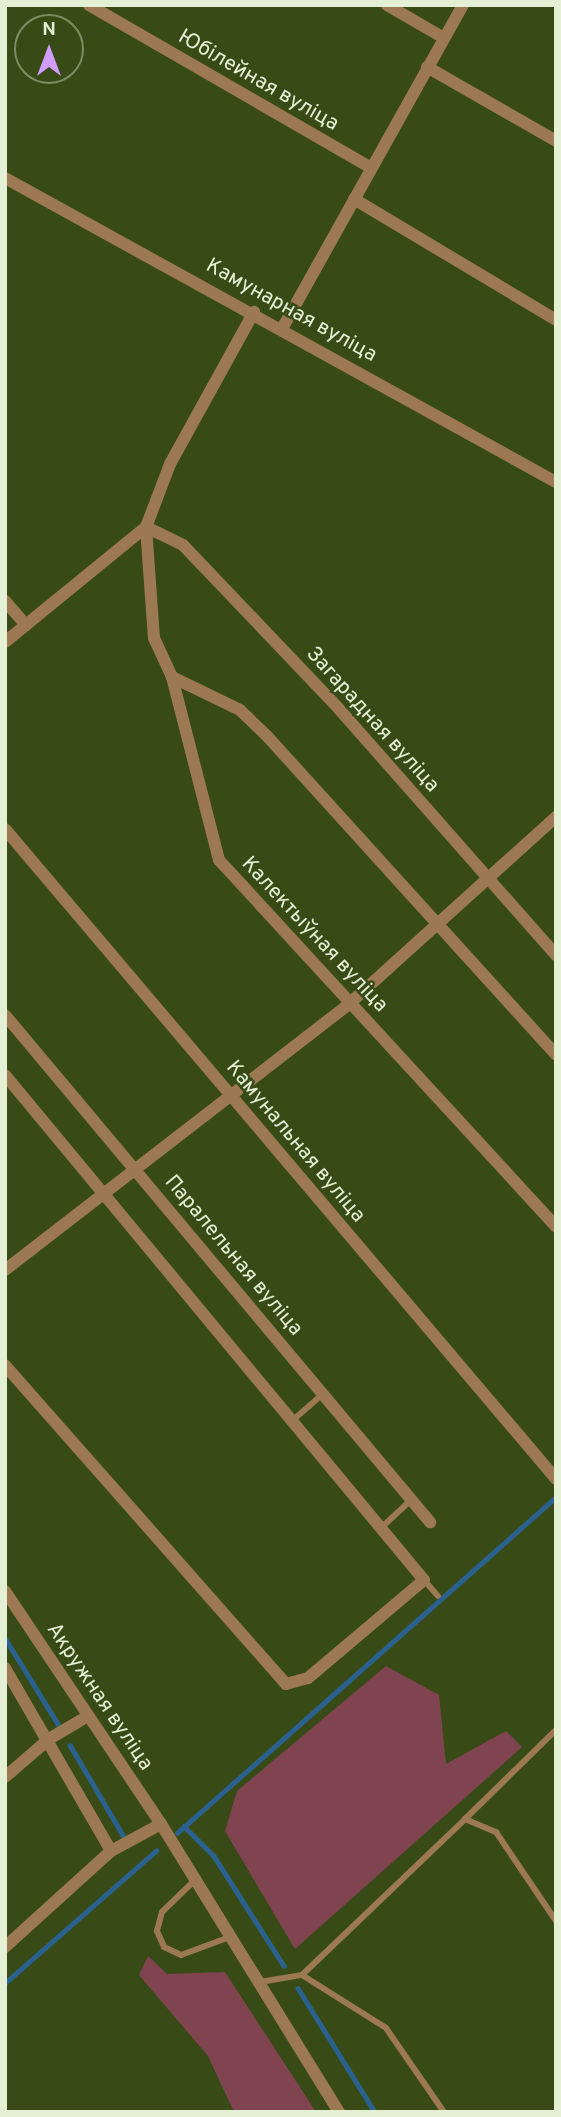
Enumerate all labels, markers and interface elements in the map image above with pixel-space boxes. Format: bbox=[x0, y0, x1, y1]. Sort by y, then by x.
north arrow bbox=[14, 14, 84, 84]
text: N bbox=[42, 18, 56, 42]
street label: Юбілейная вуліца bbox=[173, 25, 343, 137]
street label: Камунарная вуліца bbox=[201, 254, 381, 368]
street label: Загарадная вуліца bbox=[300, 642, 444, 798]
street label: Калектыўная вуліца bbox=[235, 852, 393, 1018]
street label: Камунальная вуліца bbox=[220, 1056, 370, 1228]
street label: Паралельная вуліца bbox=[158, 1171, 308, 1341]
street label: Акружная вуліца bbox=[40, 1618, 158, 1776]

